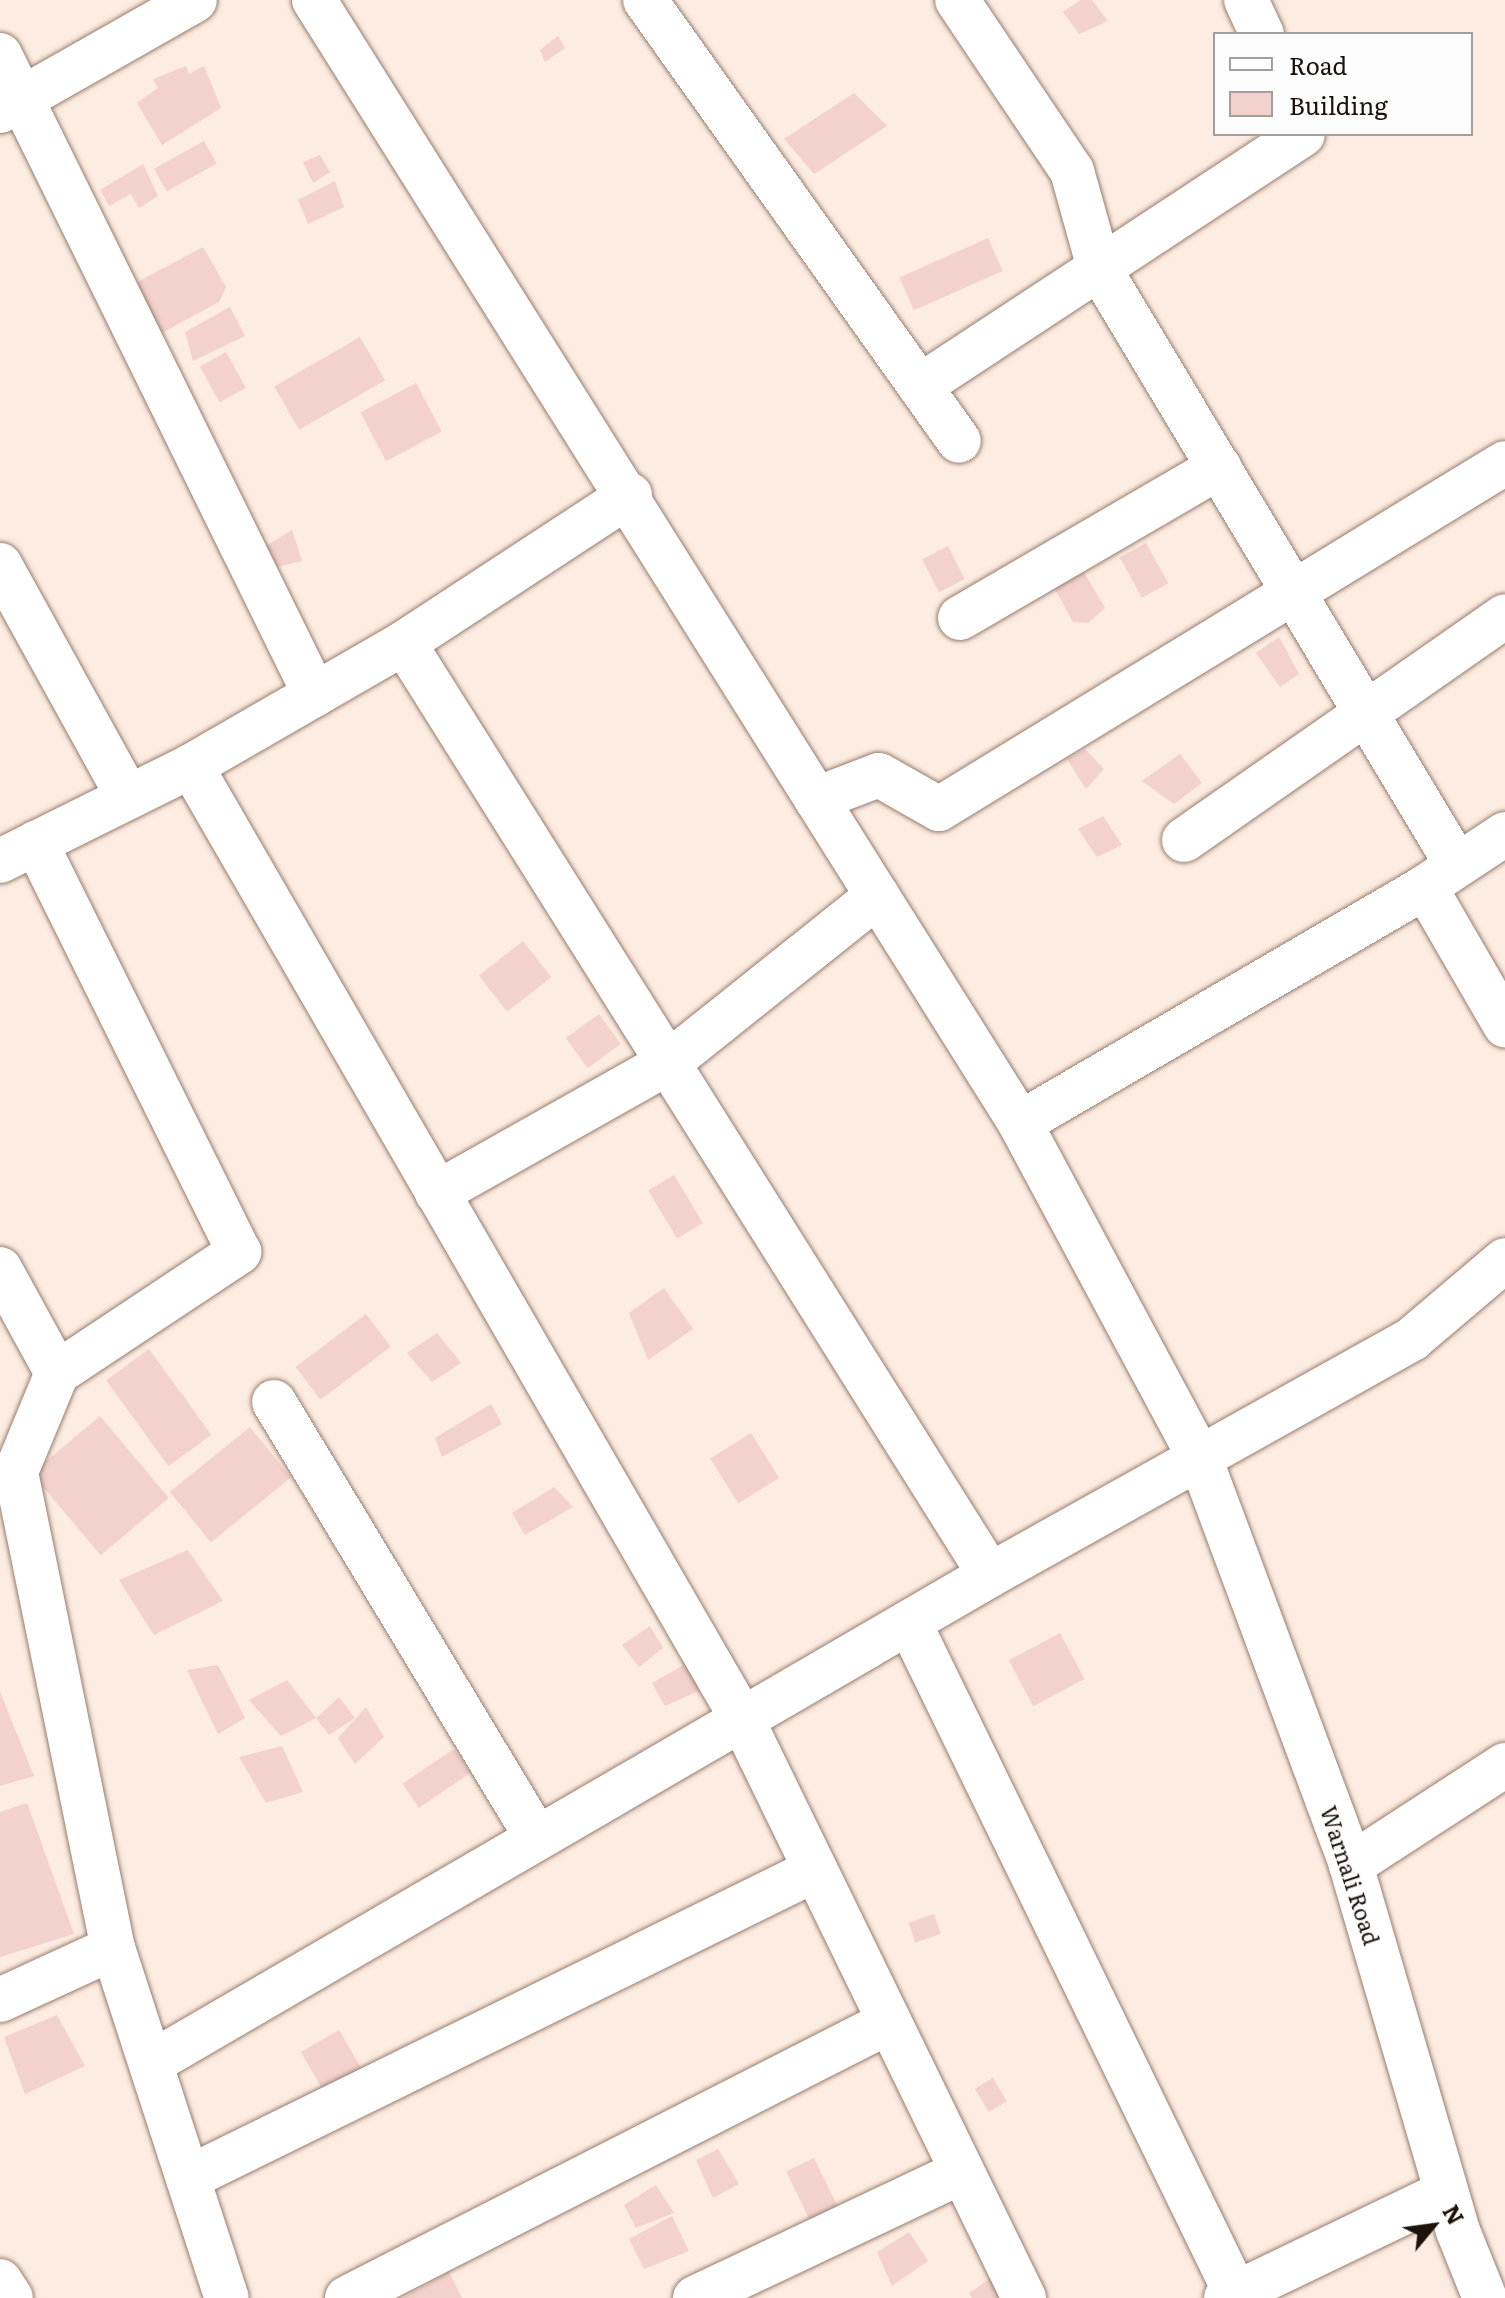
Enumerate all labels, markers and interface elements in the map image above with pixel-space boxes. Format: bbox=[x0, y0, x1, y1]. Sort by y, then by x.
legend bbox=[1213, 32, 1473, 136]
text: Road bbox=[1289, 47, 1347, 82]
text: Building bbox=[1289, 87, 1388, 122]
street label: Warnali Road bbox=[1316, 1802, 1386, 1948]
north arrow bbox=[1393, 2186, 1473, 2266]
text: N bbox=[1436, 2198, 1473, 2230]

